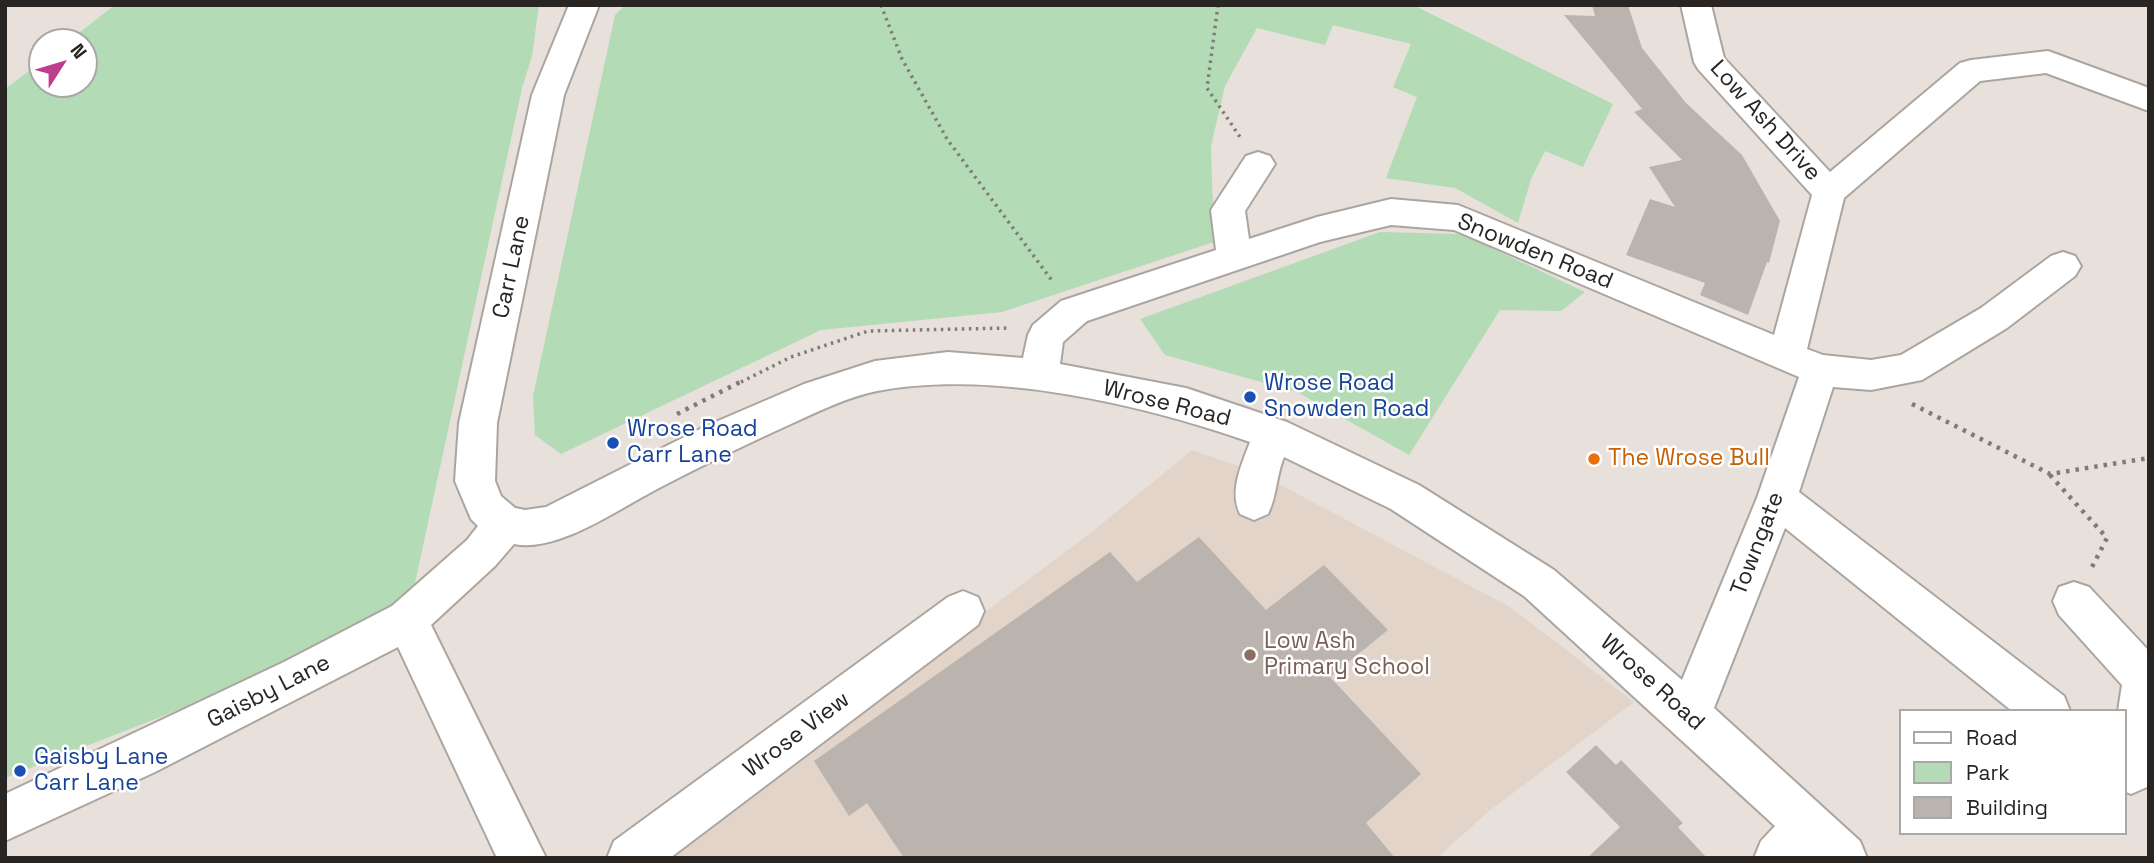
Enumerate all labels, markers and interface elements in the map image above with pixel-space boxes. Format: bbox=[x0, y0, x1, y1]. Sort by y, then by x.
north arrow bbox=[28, 28, 98, 98]
text: N bbox=[65, 39, 92, 64]
street label: Low Ash Drive bbox=[1704, 55, 1826, 187]
street label: Snowden Road bbox=[1453, 208, 1617, 296]
street label: Carr Lane bbox=[488, 213, 536, 321]
place label: Wrose Road Snowden Road bbox=[1264, 370, 1429, 424]
street label: Wrose Road bbox=[1100, 375, 1234, 433]
marker: Wrose Road Snowden Road bbox=[1242, 389, 1258, 405]
place label: Wrose Road Carr Lane bbox=[627, 416, 758, 470]
marker: Wrose Road Carr Lane bbox=[605, 435, 621, 451]
place label: The Wrose Bull bbox=[1608, 445, 1770, 473]
marker: The Wrose Bull bbox=[1586, 451, 1602, 467]
street label: Towngate bbox=[1726, 488, 1790, 600]
place label: Low Ash Primary School bbox=[1264, 628, 1430, 682]
street label: Wrose Road bbox=[1594, 629, 1710, 737]
marker: Low Ash Primary School bbox=[1242, 647, 1258, 663]
street label: Gaisby Lane bbox=[203, 649, 335, 735]
street label: Wrose View bbox=[738, 686, 856, 784]
legend bbox=[1898, 709, 2126, 835]
text: Road bbox=[1966, 724, 2018, 751]
place label: Gaisby Lane Carr Lane bbox=[34, 744, 168, 798]
text: Park bbox=[1966, 759, 2010, 786]
marker: Gaisby Lane Carr Lane bbox=[12, 763, 28, 779]
text: Building bbox=[1966, 794, 2048, 821]

